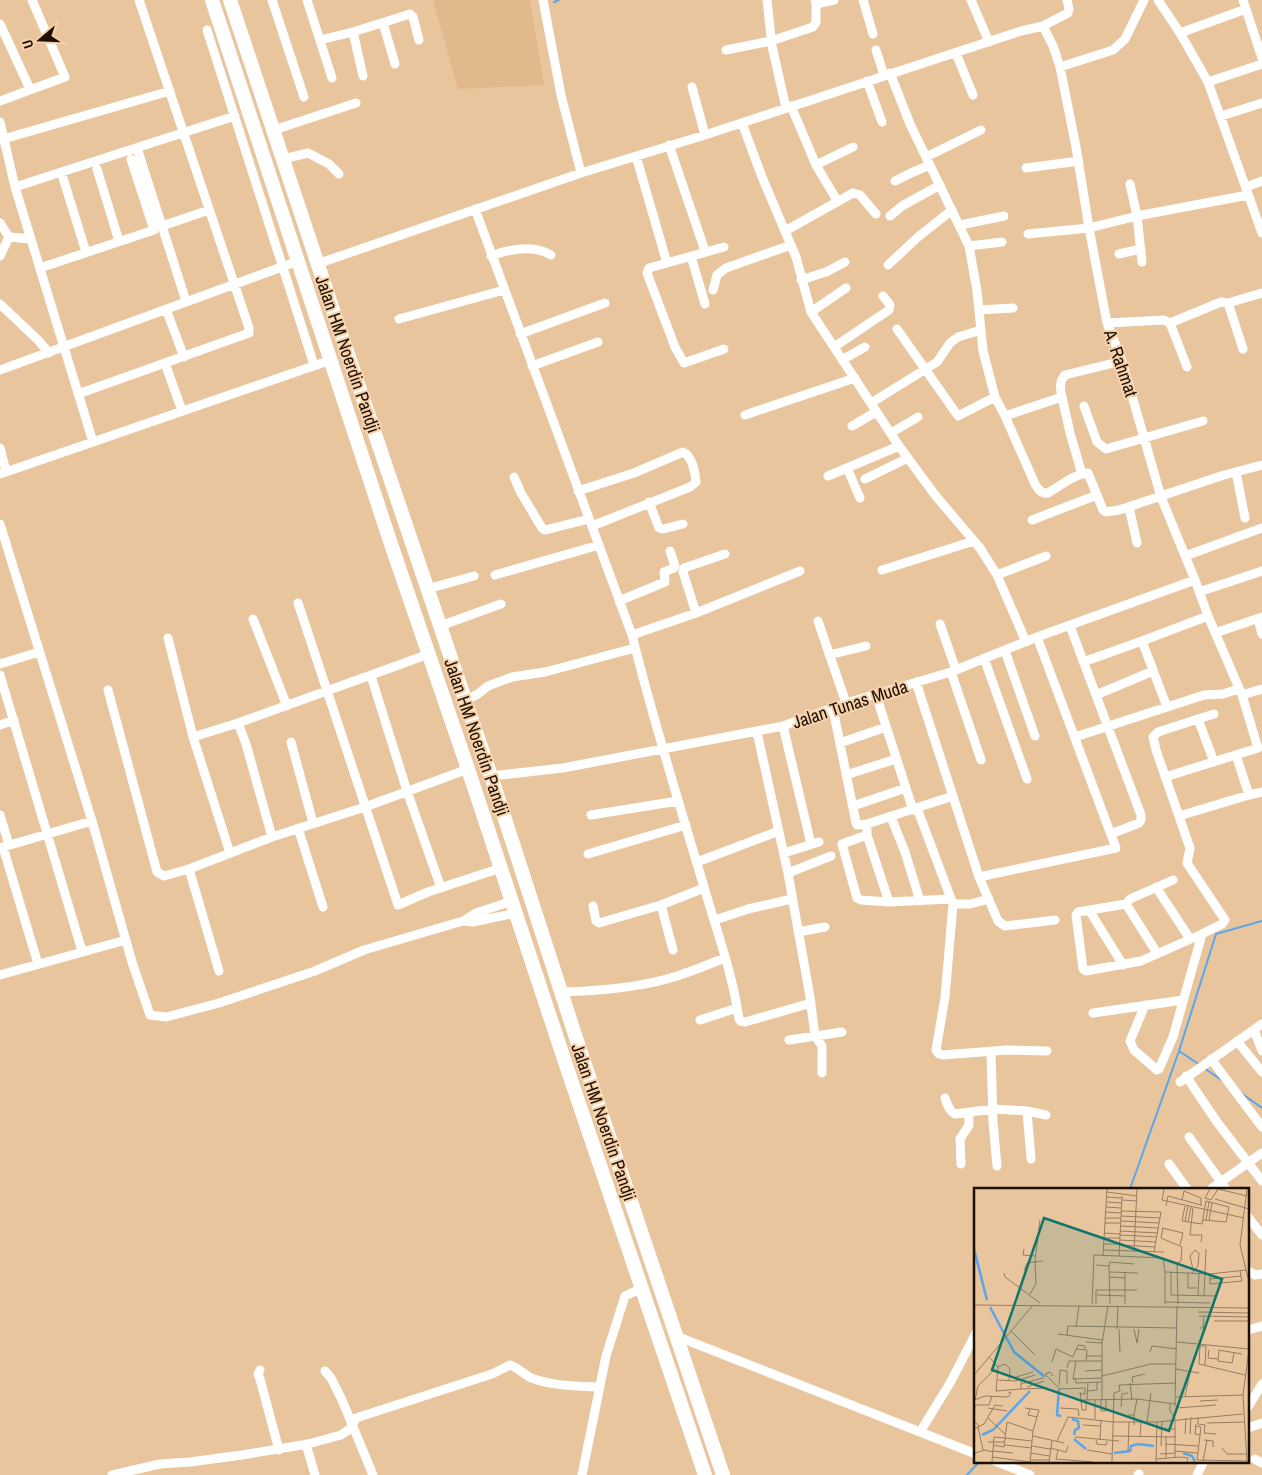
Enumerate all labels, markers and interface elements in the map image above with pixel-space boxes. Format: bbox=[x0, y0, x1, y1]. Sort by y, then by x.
north arrow bbox=[15, 15, 65, 65]
text: U bbox=[18, 37, 38, 51]
street label: Jalan HM Noerdin Pandji bbox=[309, 272, 387, 436]
street label: A. Rahmat bbox=[1098, 325, 1144, 400]
street label: Jalan HM Noerdin Pandji bbox=[438, 655, 516, 819]
street label: Jalan Tunas Muda bbox=[789, 674, 911, 734]
street label: Jalan HM Noerdin Pandji bbox=[565, 1040, 643, 1204]
inset map bbox=[974, 1188, 1250, 1462]

